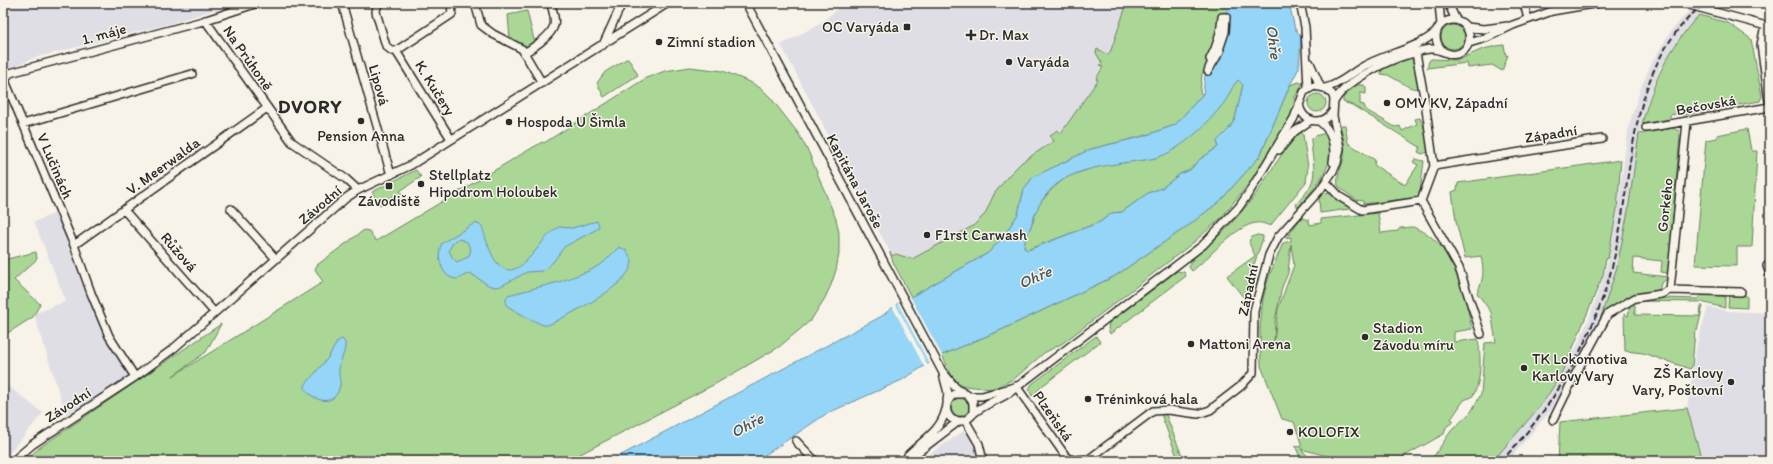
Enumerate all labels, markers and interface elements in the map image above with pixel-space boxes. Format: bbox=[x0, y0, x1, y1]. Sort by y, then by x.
place label: OC Varyáda bbox=[822, 18, 900, 36]
street label: 1. máje bbox=[80, 19, 128, 49]
street label: Na Průhoně bbox=[219, 22, 277, 94]
marker: OC Varyáda bbox=[902, 22, 912, 32]
water label: Ohře bbox=[1262, 24, 1286, 61]
place label: Dr. Max bbox=[979, 26, 1029, 44]
marker: Dr. Max bbox=[966, 30, 976, 40]
place label: Zimní stadion bbox=[667, 33, 756, 51]
marker: Zimní stadion bbox=[654, 37, 664, 47]
place label: Varyáda bbox=[1017, 53, 1070, 71]
street label: K. Kučery bbox=[411, 57, 459, 119]
marker: Varyáda bbox=[1004, 57, 1014, 67]
street label: Lipová bbox=[365, 62, 393, 108]
street label: Bečovská bbox=[1675, 91, 1738, 119]
place label: OMV KV, Západní bbox=[1395, 94, 1508, 112]
district label: DVORY bbox=[278, 95, 342, 118]
marker: OMV KV, Západní bbox=[1382, 98, 1392, 108]
place label: Hospoda U Šimla bbox=[517, 113, 627, 131]
marker: Pension Anna bbox=[356, 116, 366, 126]
marker: Hospoda U Šimla bbox=[504, 117, 514, 127]
street label: Západní bbox=[1524, 121, 1578, 147]
place label: Pension Anna bbox=[317, 127, 405, 145]
street label: V Lučinách bbox=[33, 130, 77, 202]
street label: Kapitána Jaroše bbox=[823, 131, 887, 231]
street label: V. Meerwalda bbox=[123, 133, 203, 199]
place label: Stellplatz Hipodrom Holoubek bbox=[429, 166, 558, 201]
street label: Gorkého bbox=[1653, 177, 1677, 233]
marker: Stellplatz Hipodrom Holoubek bbox=[416, 179, 426, 189]
marker: Závodiště bbox=[384, 181, 394, 191]
street label: Závodní bbox=[295, 182, 345, 228]
place label: Závodiště bbox=[358, 192, 420, 210]
place label: F1rst Carwash bbox=[935, 226, 1027, 244]
street label: Růžová bbox=[157, 228, 201, 276]
marker: F1rst Carwash bbox=[922, 230, 932, 240]
water label: Ohře bbox=[1016, 261, 1056, 292]
street label: Západní bbox=[1234, 262, 1262, 318]
place label: Stadion Závodu míru bbox=[1373, 319, 1455, 354]
marker: Stadion Závodu míru bbox=[1360, 332, 1370, 342]
place label: Mattoni Arena bbox=[1199, 335, 1291, 353]
marker: Mattoni Arena bbox=[1186, 339, 1196, 349]
place label: TK Lokomotiva Karlovy Vary bbox=[1532, 350, 1628, 385]
marker: TK Lokomotiva Karlovy Vary bbox=[1519, 363, 1529, 373]
place label: ZŠ Karlovy Vary, Poštovní bbox=[1632, 364, 1723, 399]
marker: ZŠ Karlovy Vary, Poštovní bbox=[1726, 377, 1736, 387]
street label: Závodní bbox=[42, 383, 94, 426]
street label: Plzeňská bbox=[1029, 387, 1077, 445]
place label: Tréninková hala bbox=[1096, 390, 1198, 408]
marker: Tréninková hala bbox=[1083, 394, 1093, 404]
water label: Ohře bbox=[727, 408, 768, 441]
place label: KOLOFIX bbox=[1298, 423, 1360, 441]
marker: KOLOFIX bbox=[1285, 427, 1295, 437]

